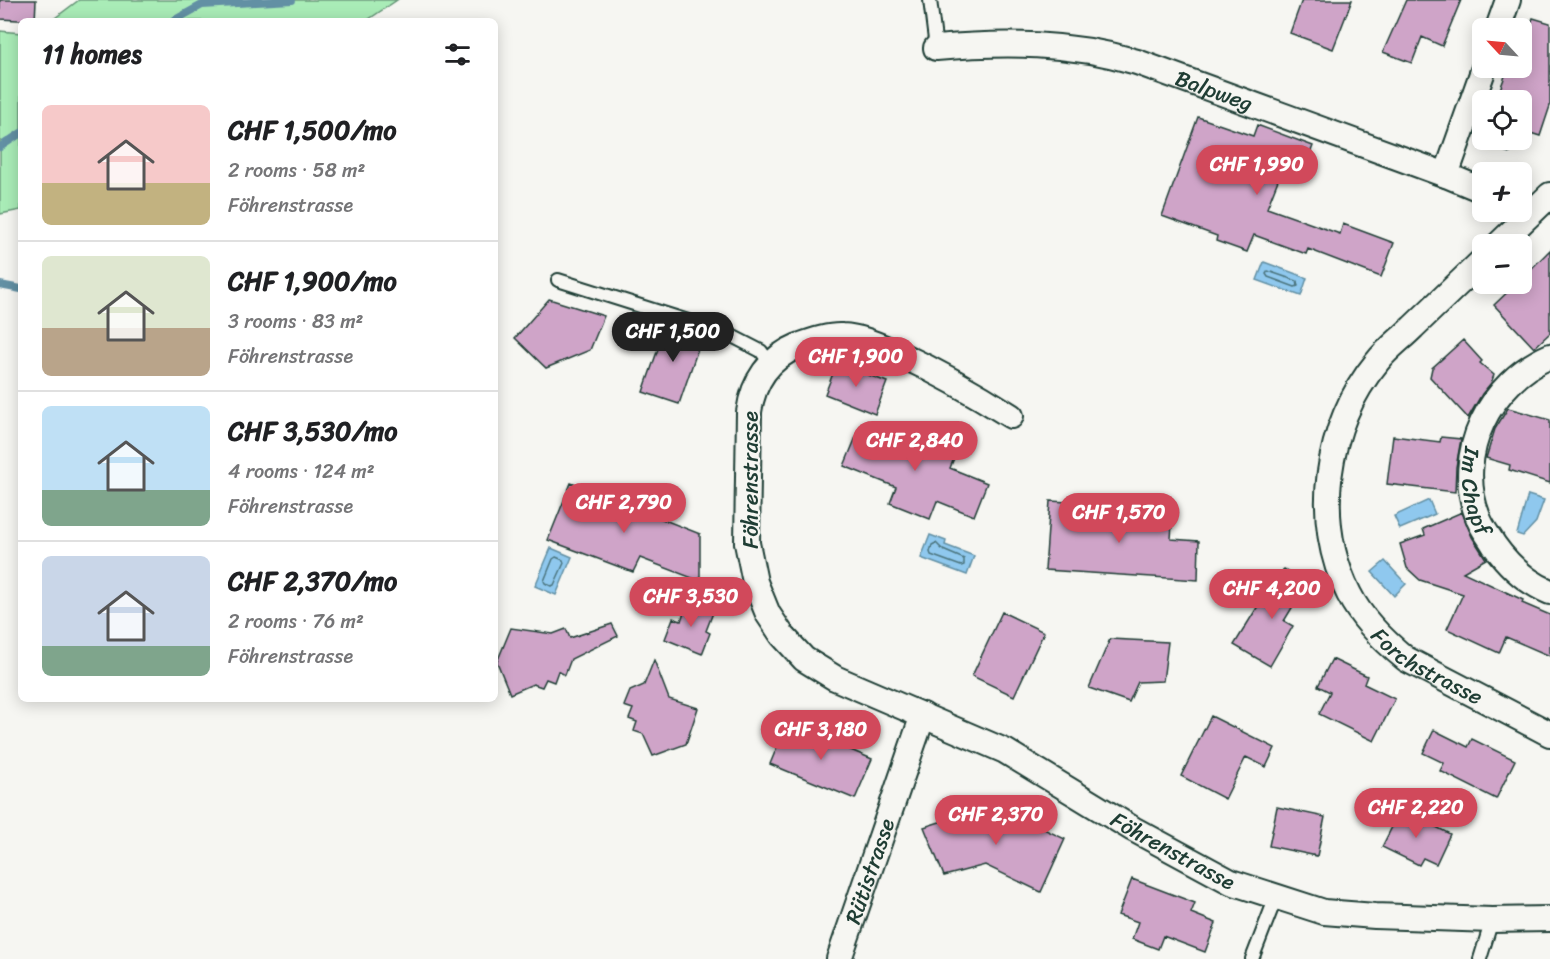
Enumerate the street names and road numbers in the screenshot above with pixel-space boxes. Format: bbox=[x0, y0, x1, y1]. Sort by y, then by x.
street label: Balpweg bbox=[1170, 58, 1259, 122]
street label: Föhrenstrasse bbox=[731, 411, 770, 549]
street label: Im Chapf bbox=[1450, 443, 1505, 546]
street label: Forchstrasse bbox=[1362, 617, 1490, 715]
street label: Föhrenstrasse bbox=[1103, 800, 1243, 901]
street label: Rütistrasse bbox=[833, 812, 906, 929]

